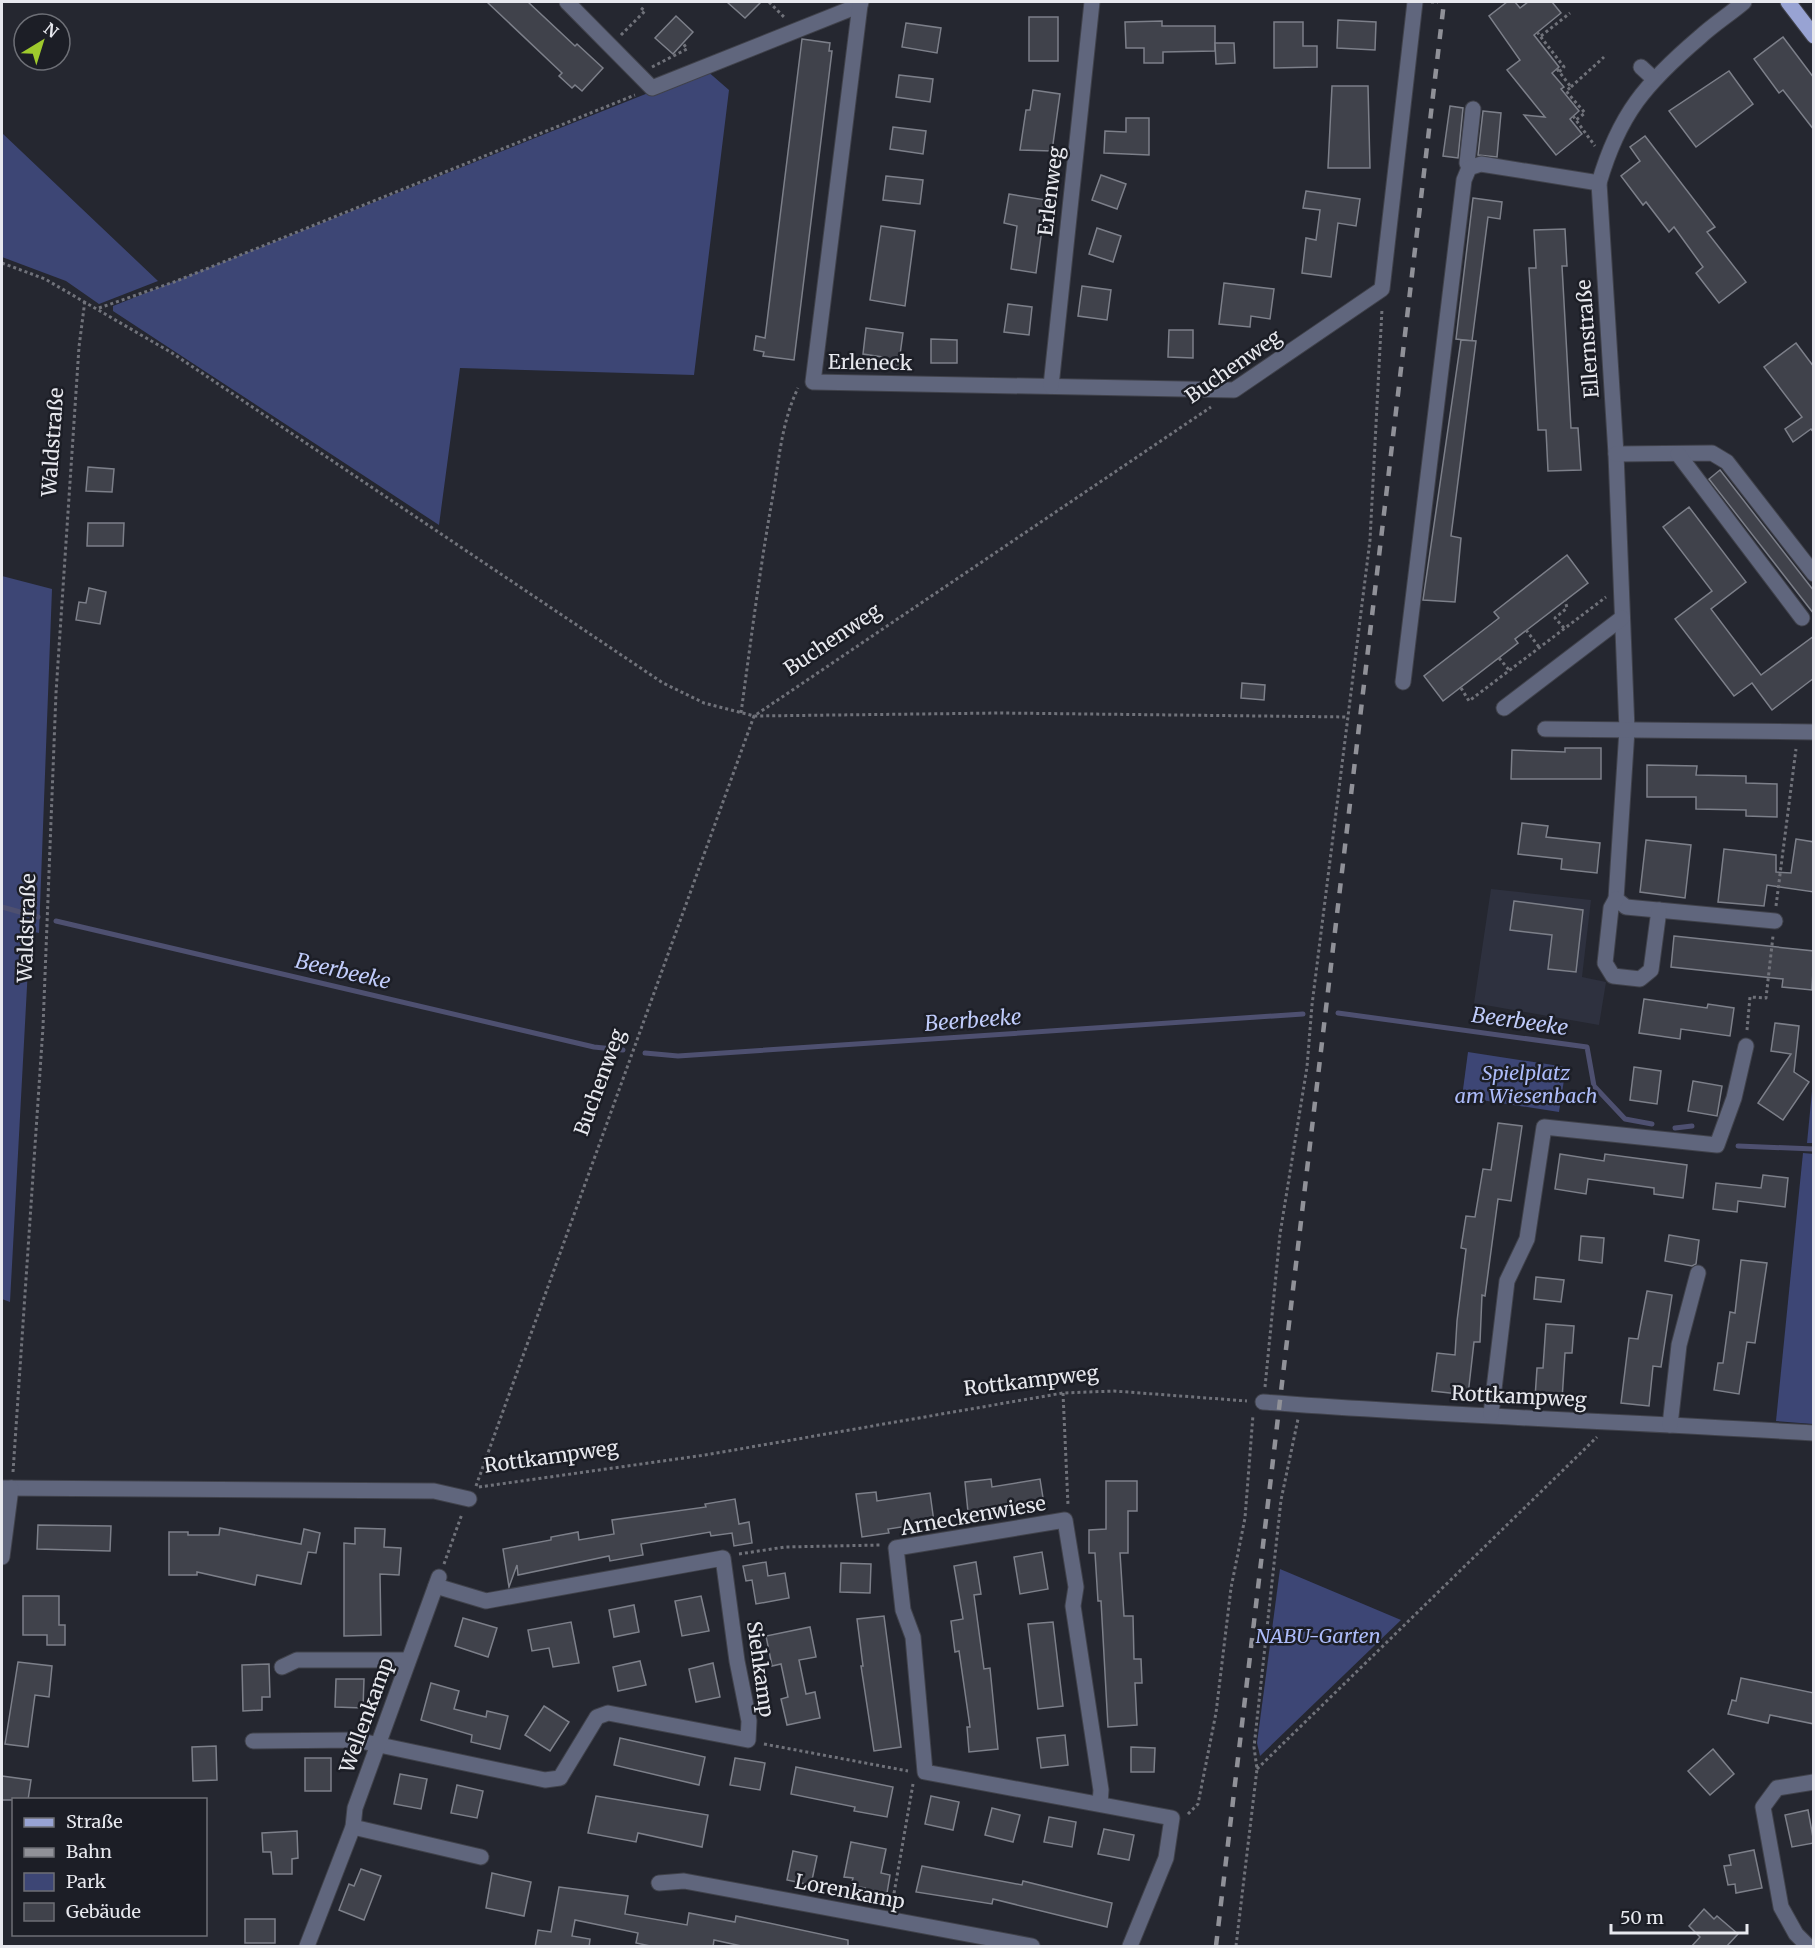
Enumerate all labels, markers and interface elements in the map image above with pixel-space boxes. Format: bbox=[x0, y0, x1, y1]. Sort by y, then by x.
north arrow bbox=[12, 12, 72, 72]
text: N bbox=[40, 18, 63, 42]
street label: Erlenweg bbox=[1032, 145, 1068, 237]
street label: Ellernstraße bbox=[1570, 279, 1604, 399]
street label: Buchenweg bbox=[1180, 324, 1286, 408]
street label: Erleneck bbox=[828, 349, 913, 375]
street label: Waldstraße bbox=[36, 387, 68, 498]
street label: Buchenweg bbox=[779, 597, 885, 681]
street label: Waldstraße bbox=[12, 873, 40, 984]
water label: Beerbeeke bbox=[293, 947, 393, 995]
water label: Beerbeeke bbox=[1470, 1001, 1570, 1041]
water label: Beerbeeke bbox=[924, 1003, 1022, 1037]
street label: Buchenweg bbox=[568, 1025, 630, 1139]
park label: Spielplatz am Wiesenbach bbox=[1454, 1060, 1598, 1108]
street label: Rottkampweg bbox=[962, 1359, 1100, 1401]
street label: Rottkampweg bbox=[1451, 1380, 1587, 1412]
street label: Rottkampweg bbox=[482, 1434, 620, 1478]
street label: Arneckenwiese bbox=[897, 1490, 1048, 1540]
street label: Siehkamp bbox=[742, 1619, 780, 1719]
park label: NABU-Garten bbox=[1255, 1623, 1381, 1648]
street label: Wellenkamp bbox=[333, 1654, 398, 1777]
legend bbox=[12, 1798, 207, 1936]
text: Straße bbox=[66, 1810, 123, 1833]
text: Bahn bbox=[66, 1840, 112, 1863]
street label: Lorenkamp bbox=[793, 1868, 907, 1914]
text: Park bbox=[66, 1870, 107, 1893]
scale bar bbox=[1611, 1897, 1748, 1935]
text: Gebäude bbox=[66, 1900, 141, 1923]
text: 50 m bbox=[1620, 1906, 1664, 1929]

